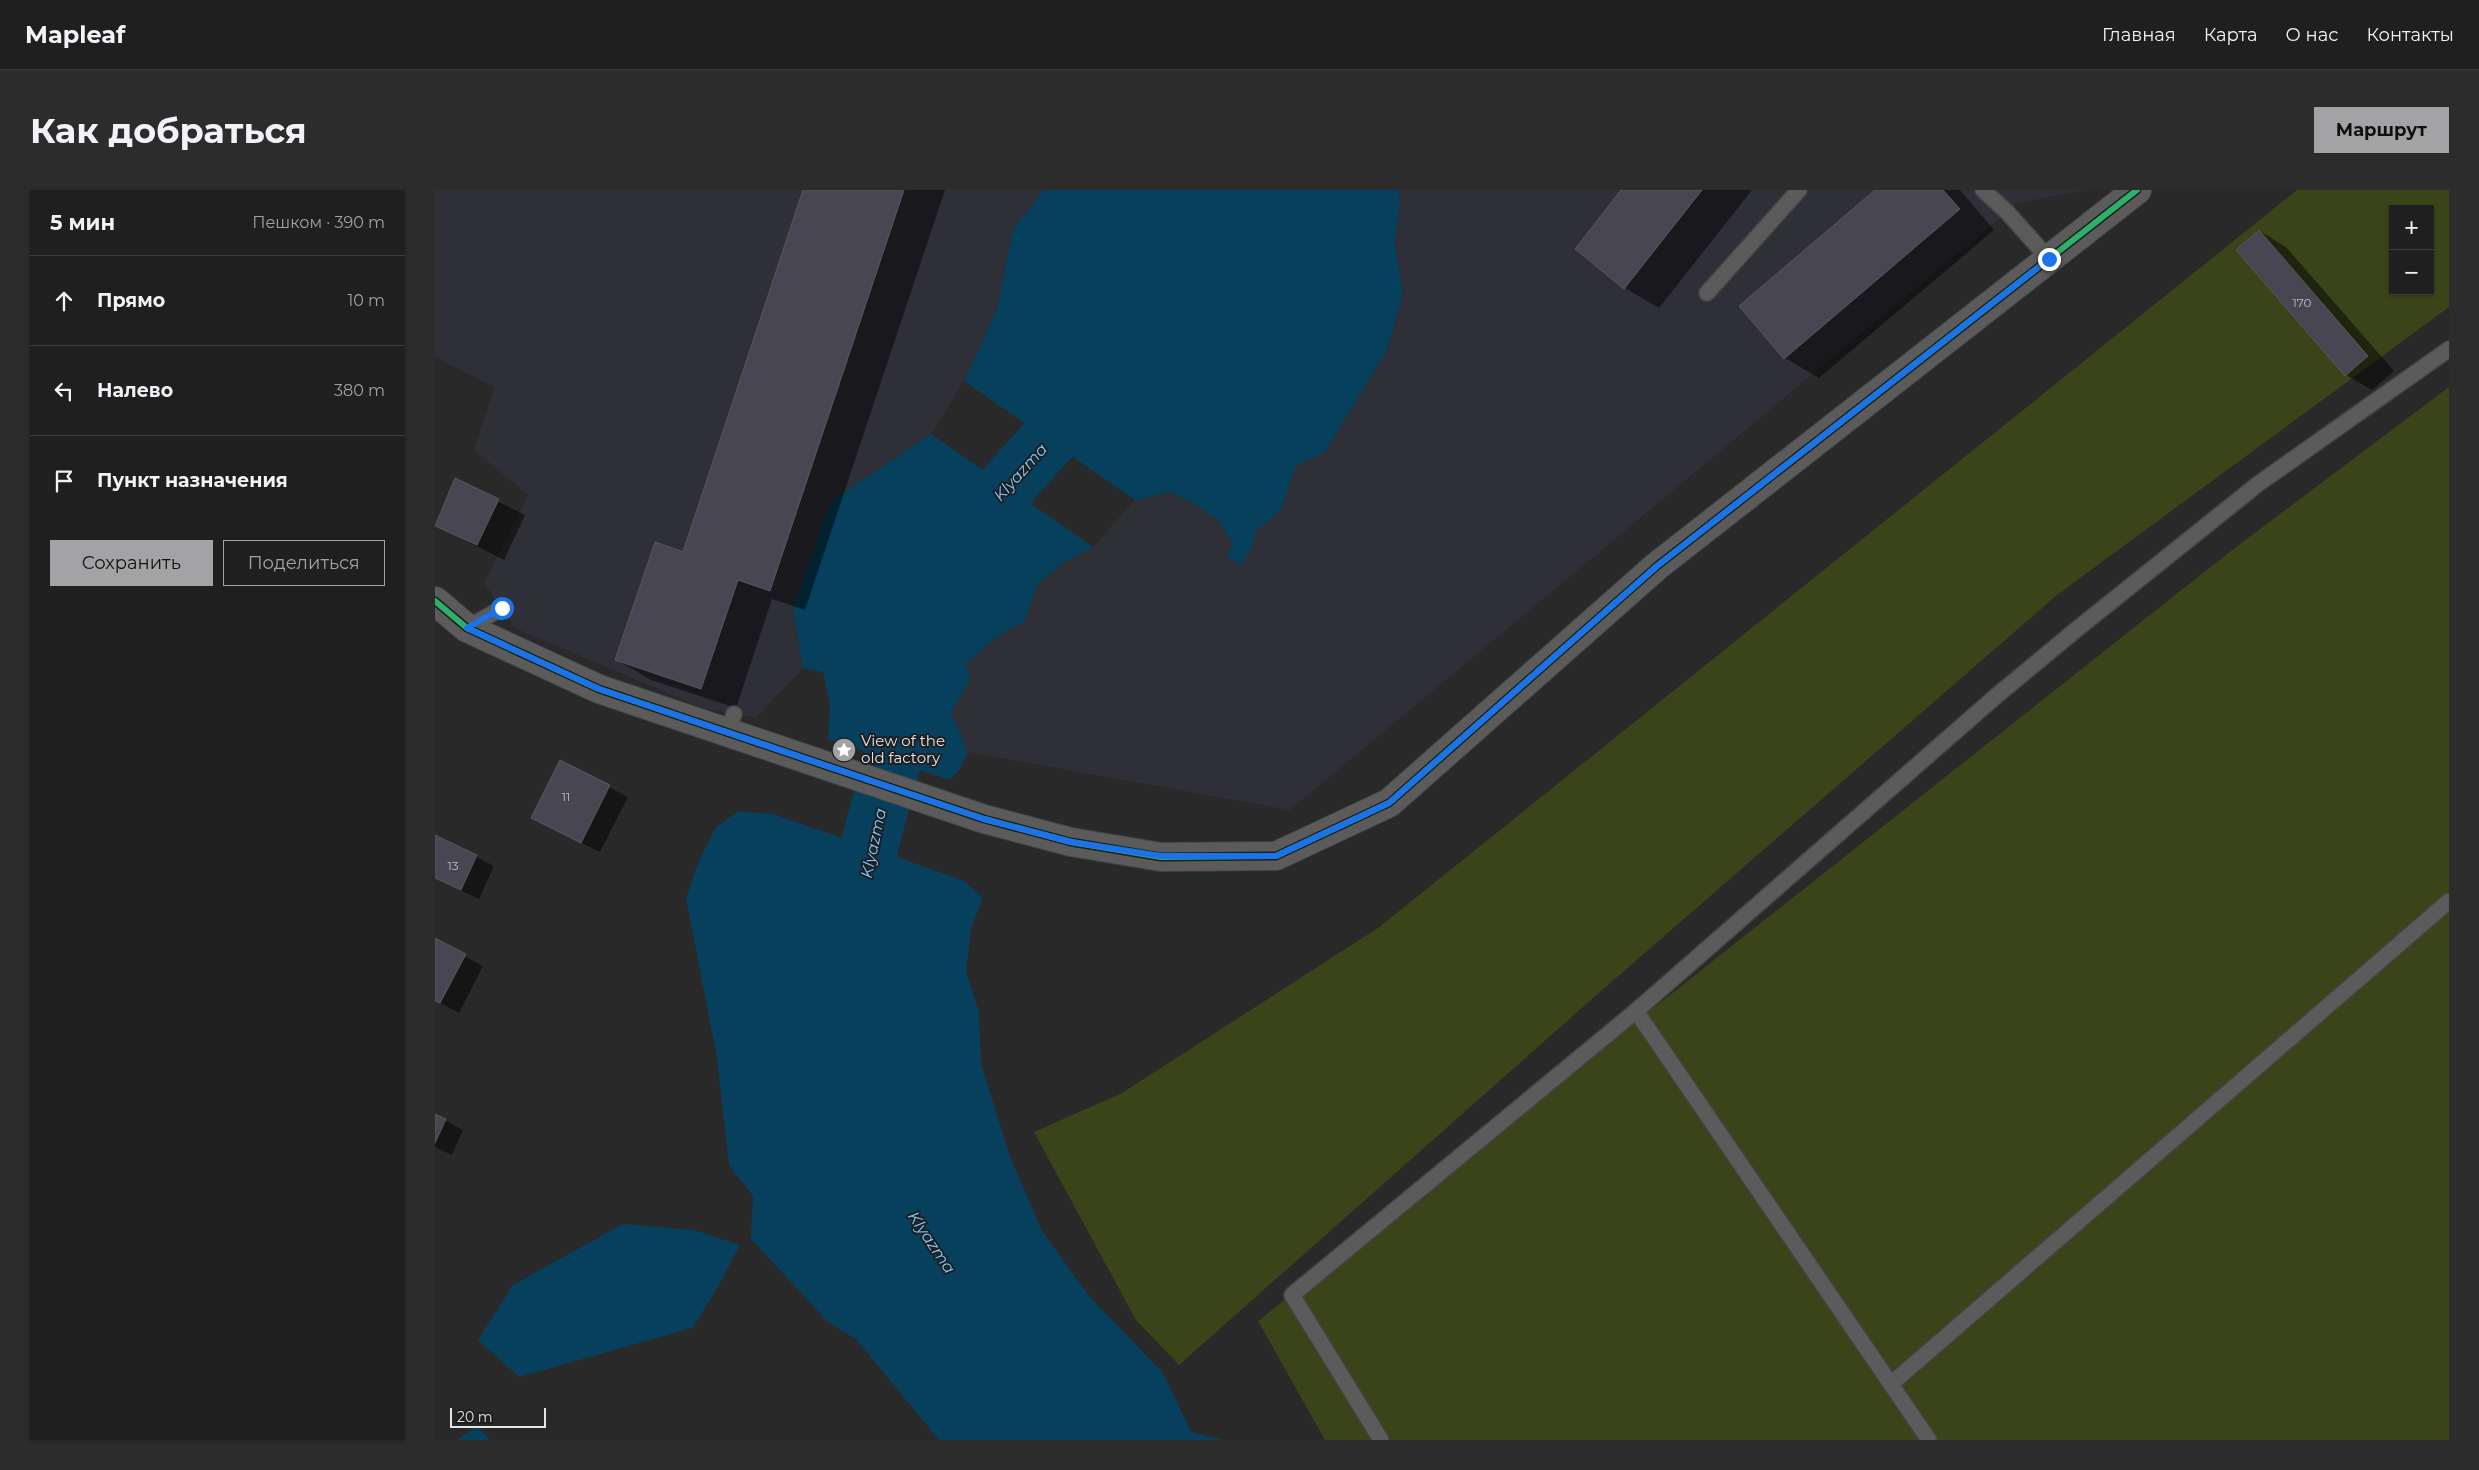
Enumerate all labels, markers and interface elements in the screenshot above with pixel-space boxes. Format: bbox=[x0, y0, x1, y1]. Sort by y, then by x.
text: Mapleaf bbox=[25, 20, 125, 49]
text: Главная bbox=[2102, 24, 2176, 46]
text: Карта bbox=[2204, 24, 2258, 46]
text: О нас bbox=[2286, 24, 2338, 46]
text: Контакты bbox=[2366, 24, 2454, 46]
button: Маршрут bbox=[2314, 107, 2449, 153]
text: Как добраться bbox=[30, 109, 307, 152]
map controls bbox=[2389, 205, 2434, 295]
button: + bbox=[2389, 205, 2434, 250]
text: 5 мин bbox=[50, 210, 115, 235]
text: Пешком · 390 m bbox=[252, 213, 385, 232]
route end bbox=[2038, 248, 2061, 271]
button: − bbox=[2389, 250, 2434, 295]
icon: ahead bbox=[50, 287, 78, 315]
text: Прямо bbox=[97, 289, 165, 312]
text: 10 m bbox=[347, 291, 385, 310]
house number: 170 bbox=[2292, 295, 2312, 310]
icon: left bbox=[50, 377, 78, 405]
text: Налево bbox=[97, 379, 173, 402]
text: 380 m bbox=[334, 381, 385, 400]
water label: Klyazma bbox=[990, 440, 1051, 505]
icon: arrive bbox=[50, 467, 78, 495]
text: Пункт назначения bbox=[97, 469, 288, 492]
button: Сохранить bbox=[50, 540, 213, 586]
button: Поделиться bbox=[223, 540, 385, 586]
route start bbox=[491, 597, 514, 620]
place label: View of the old factory bbox=[861, 731, 945, 767]
place icon: View of the old factory bbox=[831, 737, 857, 763]
house number: 11 bbox=[562, 789, 570, 804]
water label: Klyazma bbox=[857, 806, 890, 880]
house number: 13 bbox=[447, 858, 459, 873]
water label: Klyazma bbox=[904, 1208, 959, 1277]
scale bar bbox=[450, 1405, 546, 1428]
text: 20 m bbox=[457, 1408, 493, 1426]

